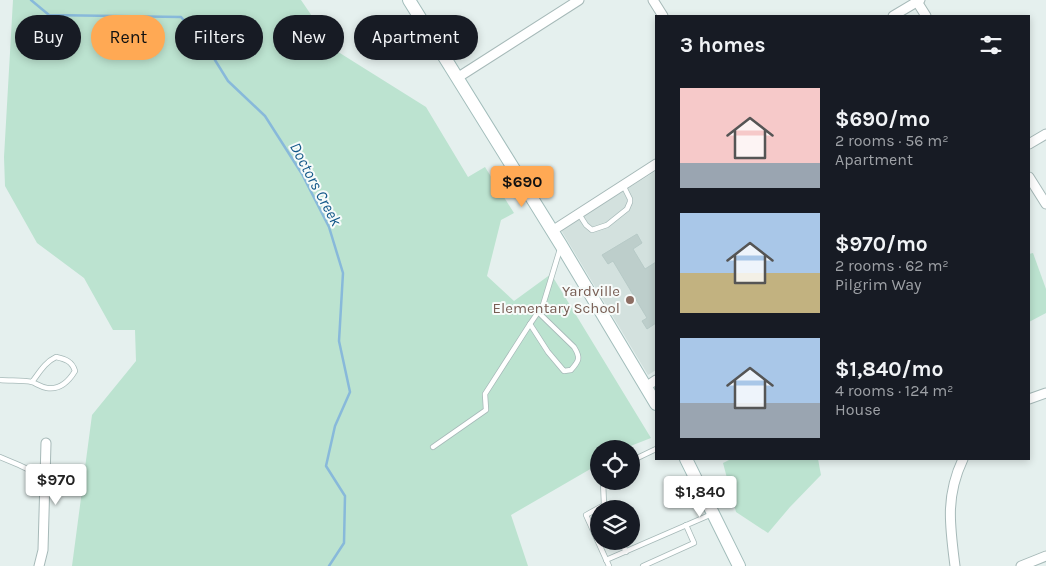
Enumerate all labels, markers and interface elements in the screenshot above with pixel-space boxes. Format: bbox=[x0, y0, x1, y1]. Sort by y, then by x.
chip: Buy bbox=[15, 15, 81, 60]
chip: Rent bbox=[91, 15, 165, 60]
chip: Filters bbox=[175, 15, 263, 60]
chip: New bbox=[273, 15, 344, 60]
chip: Apartment bbox=[354, 15, 478, 60]
icon: filters bbox=[977, 31, 1005, 59]
text: 3 homes bbox=[680, 33, 765, 57]
text: $690/mo bbox=[835, 107, 930, 131]
icon: home bbox=[720, 108, 780, 168]
text: 2 rooms · 56 m² bbox=[835, 131, 949, 150]
water label: Doctors Creek bbox=[286, 139, 346, 230]
text: Apartment bbox=[835, 150, 913, 169]
pin: $690 bbox=[492, 166, 552, 208]
text: $690 bbox=[502, 172, 542, 191]
text: $970/mo bbox=[835, 232, 928, 256]
icon: home bbox=[720, 233, 780, 293]
text: 2 rooms · 62 m² bbox=[835, 256, 949, 275]
text: Pilgrim Way bbox=[835, 275, 922, 294]
place label: Yardville Elementary School bbox=[493, 282, 620, 317]
marker: Yardville Elementary School bbox=[624, 294, 636, 306]
text: $1,840/mo bbox=[835, 357, 943, 381]
icon: home bbox=[720, 358, 780, 418]
text: 4 rooms · 124 m² bbox=[835, 381, 954, 400]
text: House bbox=[835, 400, 881, 419]
map controls bbox=[590, 440, 640, 550]
button: locate bbox=[590, 440, 640, 490]
pin: $970 bbox=[26, 464, 86, 506]
text: $970 bbox=[37, 470, 75, 489]
pin: $1,840 bbox=[659, 476, 741, 518]
text: $1,840 bbox=[675, 482, 725, 501]
button: layers bbox=[590, 500, 640, 550]

